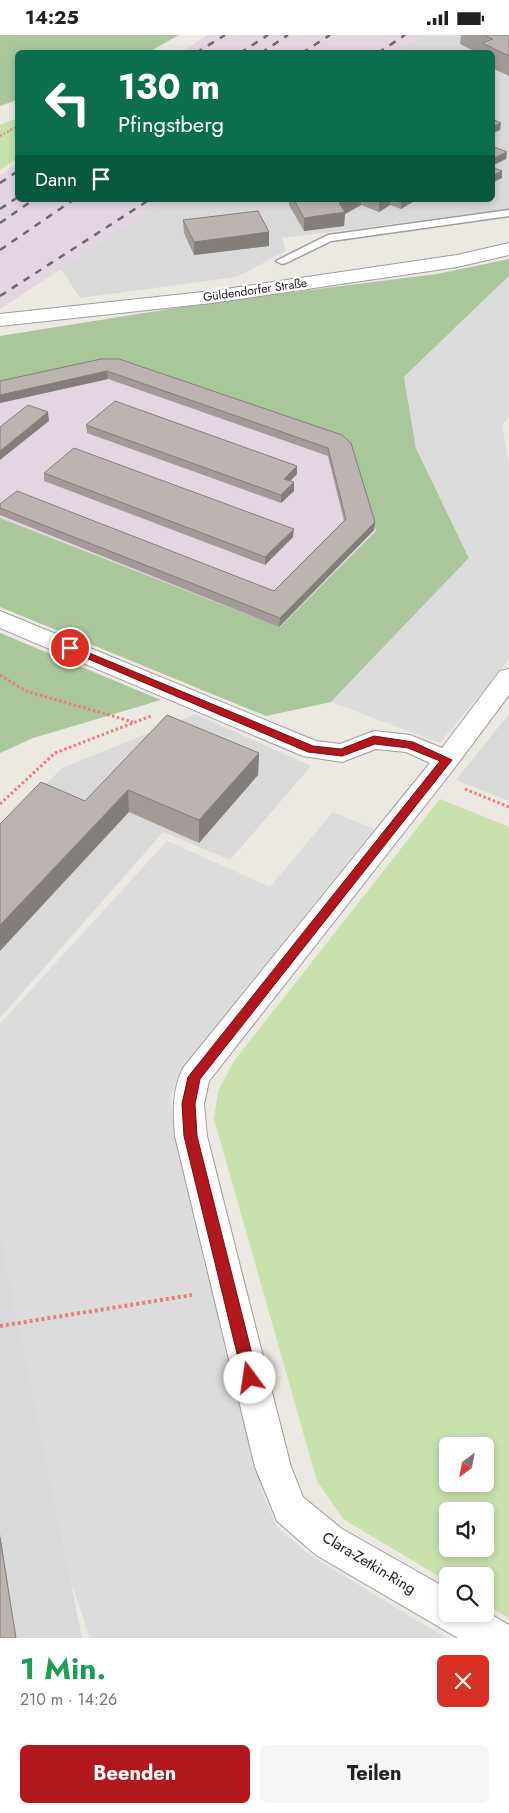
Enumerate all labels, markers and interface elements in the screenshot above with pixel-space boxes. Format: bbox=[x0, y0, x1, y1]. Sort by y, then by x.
text: 14:25 bbox=[25, 4, 79, 31]
text: 130 m bbox=[118, 62, 220, 112]
icon: left bbox=[35, 70, 100, 135]
text: Pfingstberg bbox=[118, 108, 224, 140]
icon: arrive bbox=[87, 165, 115, 193]
text: Dann bbox=[35, 166, 77, 193]
street label: Güldendorfer Straße bbox=[202, 274, 308, 306]
pin bbox=[49, 627, 91, 669]
icon: arrive bbox=[56, 634, 84, 662]
position arrow bbox=[223, 1351, 275, 1403]
north arrow bbox=[439, 1437, 494, 1493]
map controls bbox=[439, 1437, 494, 1622]
button: sound bbox=[439, 1502, 494, 1557]
street label: Clara-Zetkin-Ring bbox=[318, 1526, 420, 1600]
button: search bbox=[439, 1567, 494, 1622]
text: 1 Min. bbox=[20, 1647, 106, 1690]
button: close bbox=[437, 1655, 489, 1707]
text: 210 m · 14:26 bbox=[20, 1688, 117, 1711]
button: Beenden bbox=[20, 1745, 250, 1803]
button: Teilen bbox=[260, 1745, 489, 1803]

